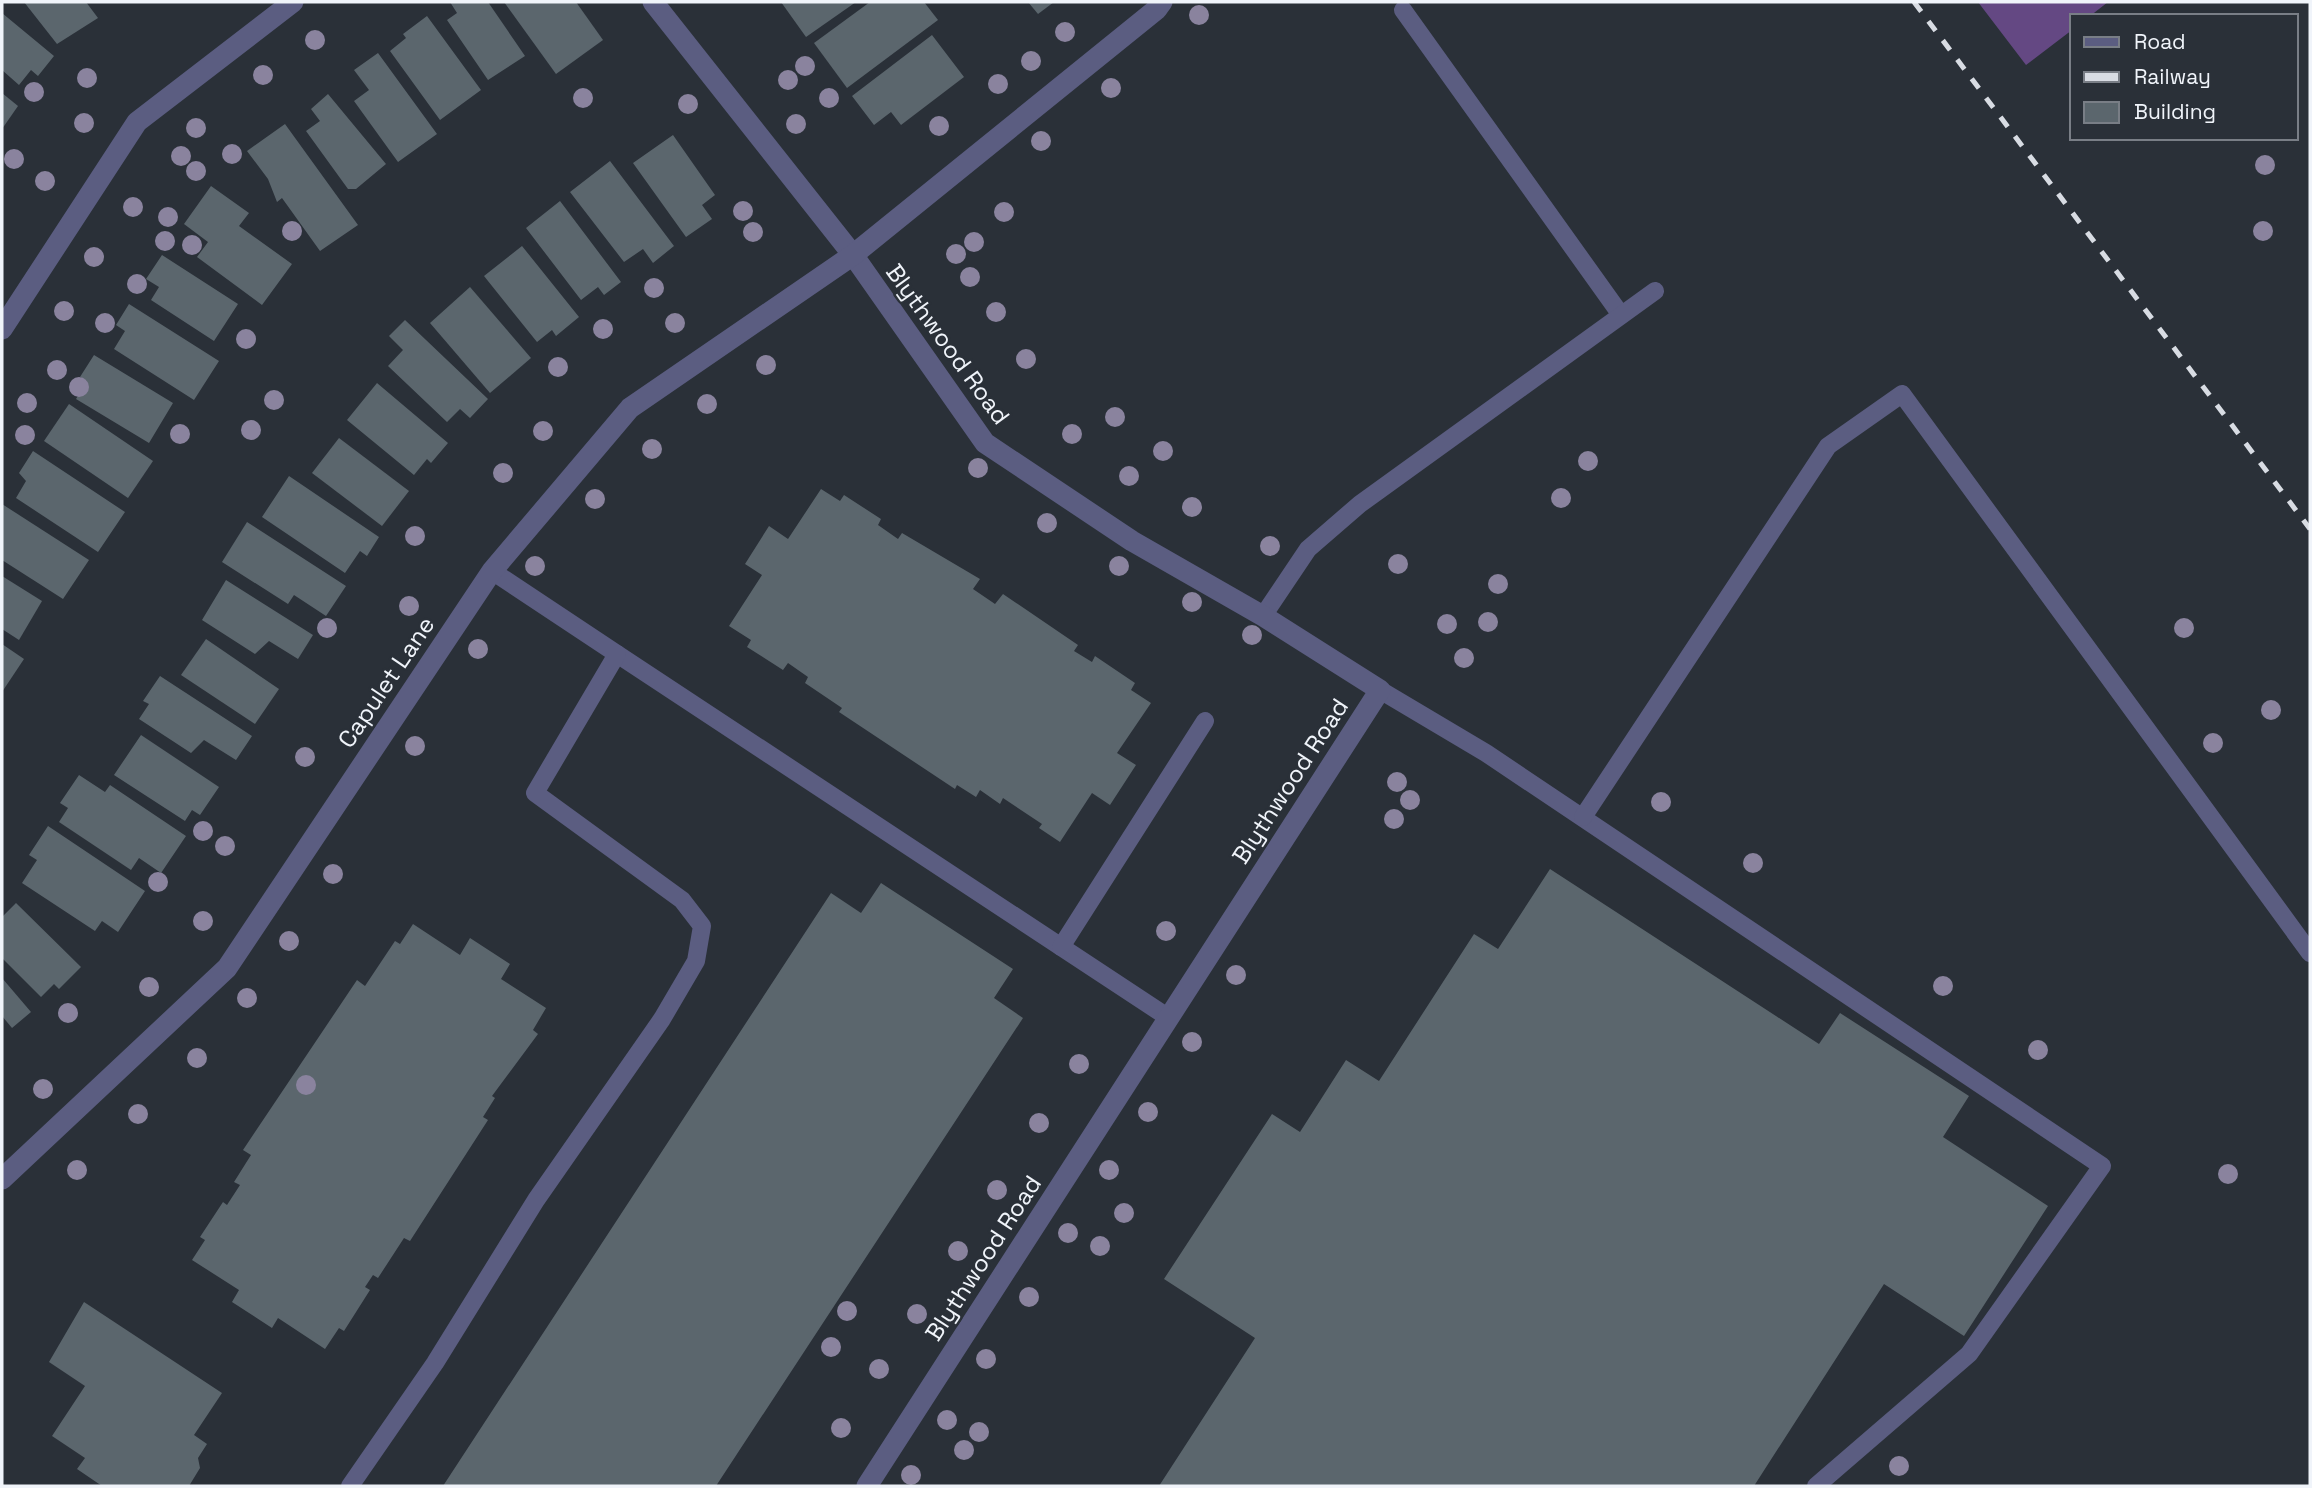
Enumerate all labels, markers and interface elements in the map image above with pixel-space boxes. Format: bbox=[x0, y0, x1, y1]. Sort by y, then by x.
legend bbox=[2070, 14, 2298, 140]
text: Road bbox=[2134, 28, 2186, 55]
text: Railway bbox=[2134, 63, 2211, 90]
text: Building bbox=[2134, 98, 2216, 125]
street label: Blythwood Road bbox=[879, 258, 1017, 430]
street label: Capulet Lane bbox=[331, 610, 441, 754]
street label: Blythwood Road bbox=[1225, 692, 1355, 870]
street label: Blythwood Road bbox=[918, 1169, 1048, 1347]

